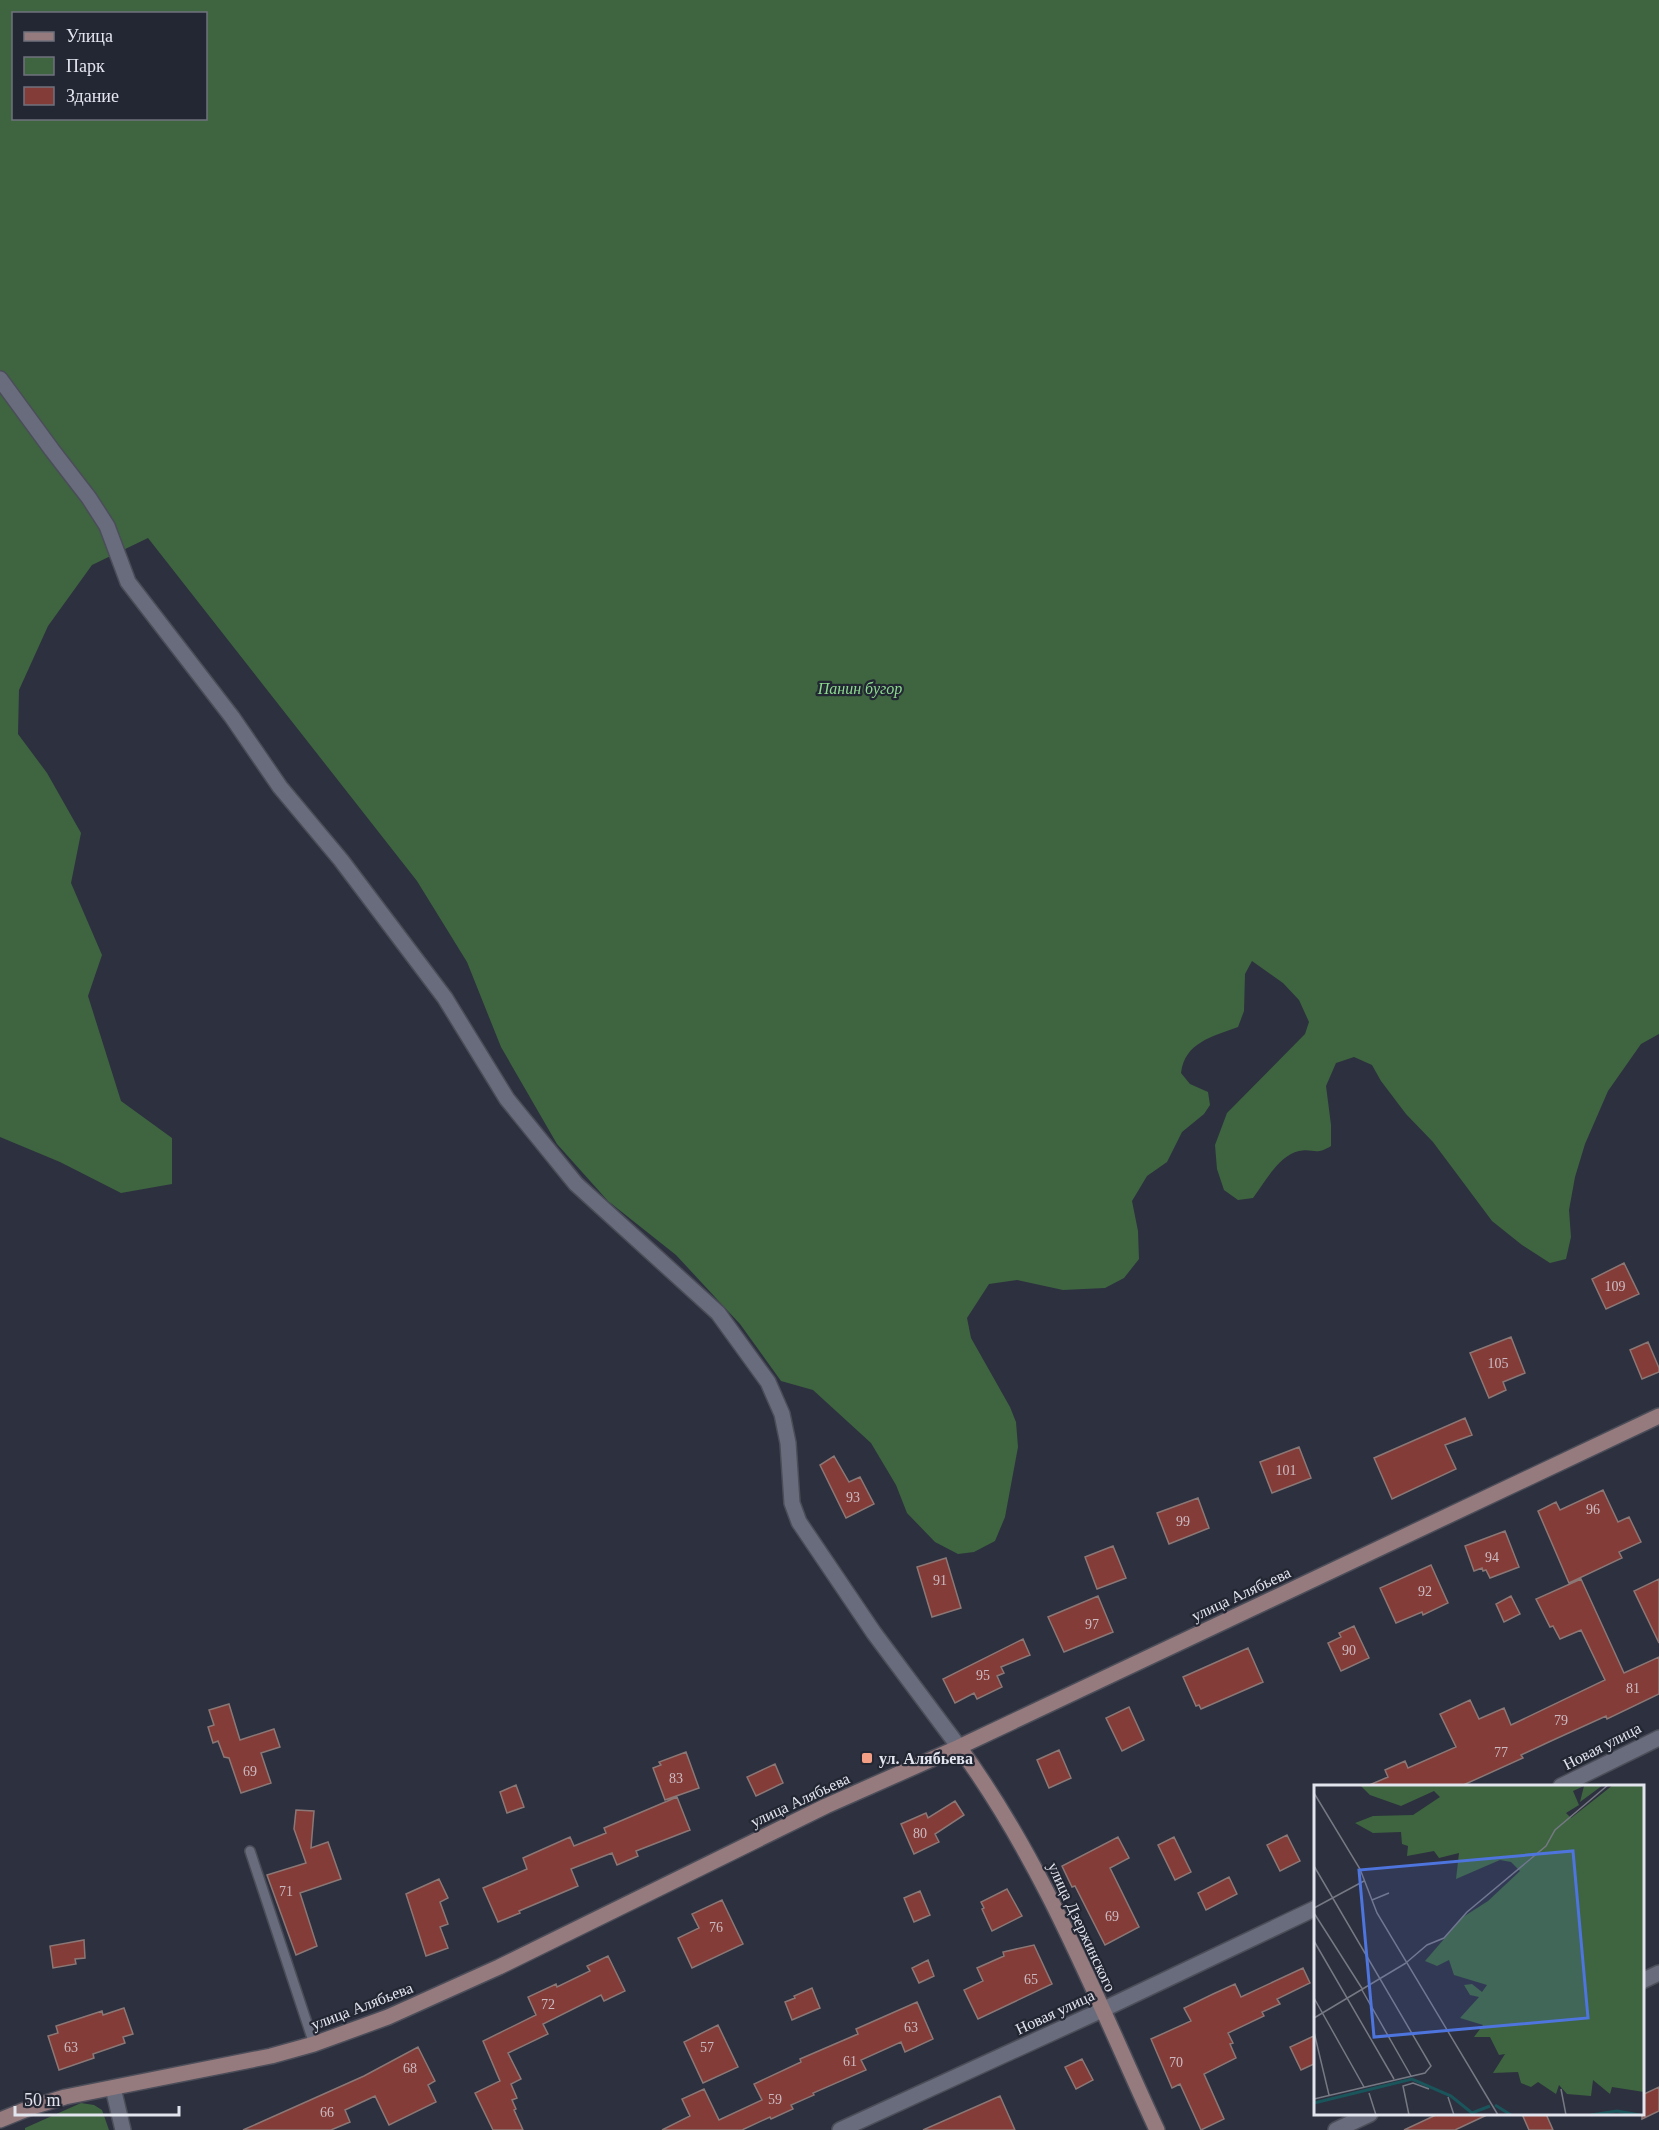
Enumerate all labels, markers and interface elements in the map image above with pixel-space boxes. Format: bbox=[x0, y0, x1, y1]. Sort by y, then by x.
legend bbox=[12, 12, 207, 120]
text: Улица bbox=[66, 26, 113, 46]
text: Парк bbox=[66, 56, 105, 76]
text: Здание bbox=[66, 86, 119, 106]
park label: Панин бугор bbox=[817, 680, 902, 698]
house number: 109 bbox=[1605, 1279, 1626, 1294]
house number: 105 bbox=[1488, 1356, 1509, 1371]
house number: 101 bbox=[1276, 1463, 1297, 1478]
house number: 93 bbox=[846, 1490, 860, 1505]
house number: 96 bbox=[1586, 1502, 1600, 1517]
house number: 99 bbox=[1176, 1514, 1190, 1529]
house number: 94 bbox=[1485, 1550, 1499, 1565]
street label: улица Алябьева bbox=[1189, 1564, 1294, 1625]
house number: 91 bbox=[933, 1573, 947, 1588]
house number: 92 bbox=[1418, 1584, 1432, 1599]
house number: 97 bbox=[1085, 1617, 1099, 1632]
house number: 90 bbox=[1342, 1643, 1356, 1658]
house number: 95 bbox=[976, 1668, 990, 1683]
house number: 81 bbox=[1626, 1681, 1640, 1696]
house number: 79 bbox=[1554, 1713, 1568, 1728]
street label: Новая улица bbox=[1560, 1719, 1644, 1774]
house number: 77 bbox=[1494, 1745, 1508, 1760]
place label: ул. Алябьева bbox=[879, 1750, 973, 1768]
marker: ул. Алябьева bbox=[860, 1751, 874, 1765]
house number: 69 bbox=[243, 1764, 257, 1779]
street label: улица Алябьева bbox=[748, 1770, 853, 1831]
house number: 83 bbox=[669, 1771, 683, 1786]
inset map bbox=[1314, 1785, 1644, 2115]
house number: 80 bbox=[913, 1826, 927, 1841]
street label: улица Дзержинского bbox=[1044, 1860, 1119, 1995]
house number: 71 bbox=[279, 1884, 293, 1899]
house number: 69 bbox=[1105, 1909, 1119, 1924]
house number: 76 bbox=[709, 1920, 723, 1935]
house number: 65 bbox=[1024, 1972, 1038, 1987]
street label: улица Алябьева bbox=[309, 1979, 416, 2034]
street label: Новая улица bbox=[1013, 1986, 1097, 2039]
house number: 72 bbox=[541, 1997, 555, 2012]
house number: 63 bbox=[904, 2020, 918, 2035]
house number: 63 bbox=[64, 2040, 78, 2055]
house number: 57 bbox=[700, 2040, 714, 2055]
house number: 61 bbox=[843, 2054, 857, 2069]
house number: 70 bbox=[1169, 2055, 1183, 2070]
house number: 68 bbox=[403, 2061, 417, 2076]
scale bar bbox=[15, 2079, 178, 2117]
text: 50 m bbox=[24, 2090, 61, 2110]
house number: 59 bbox=[768, 2092, 782, 2107]
house number: 66 bbox=[320, 2105, 334, 2120]

